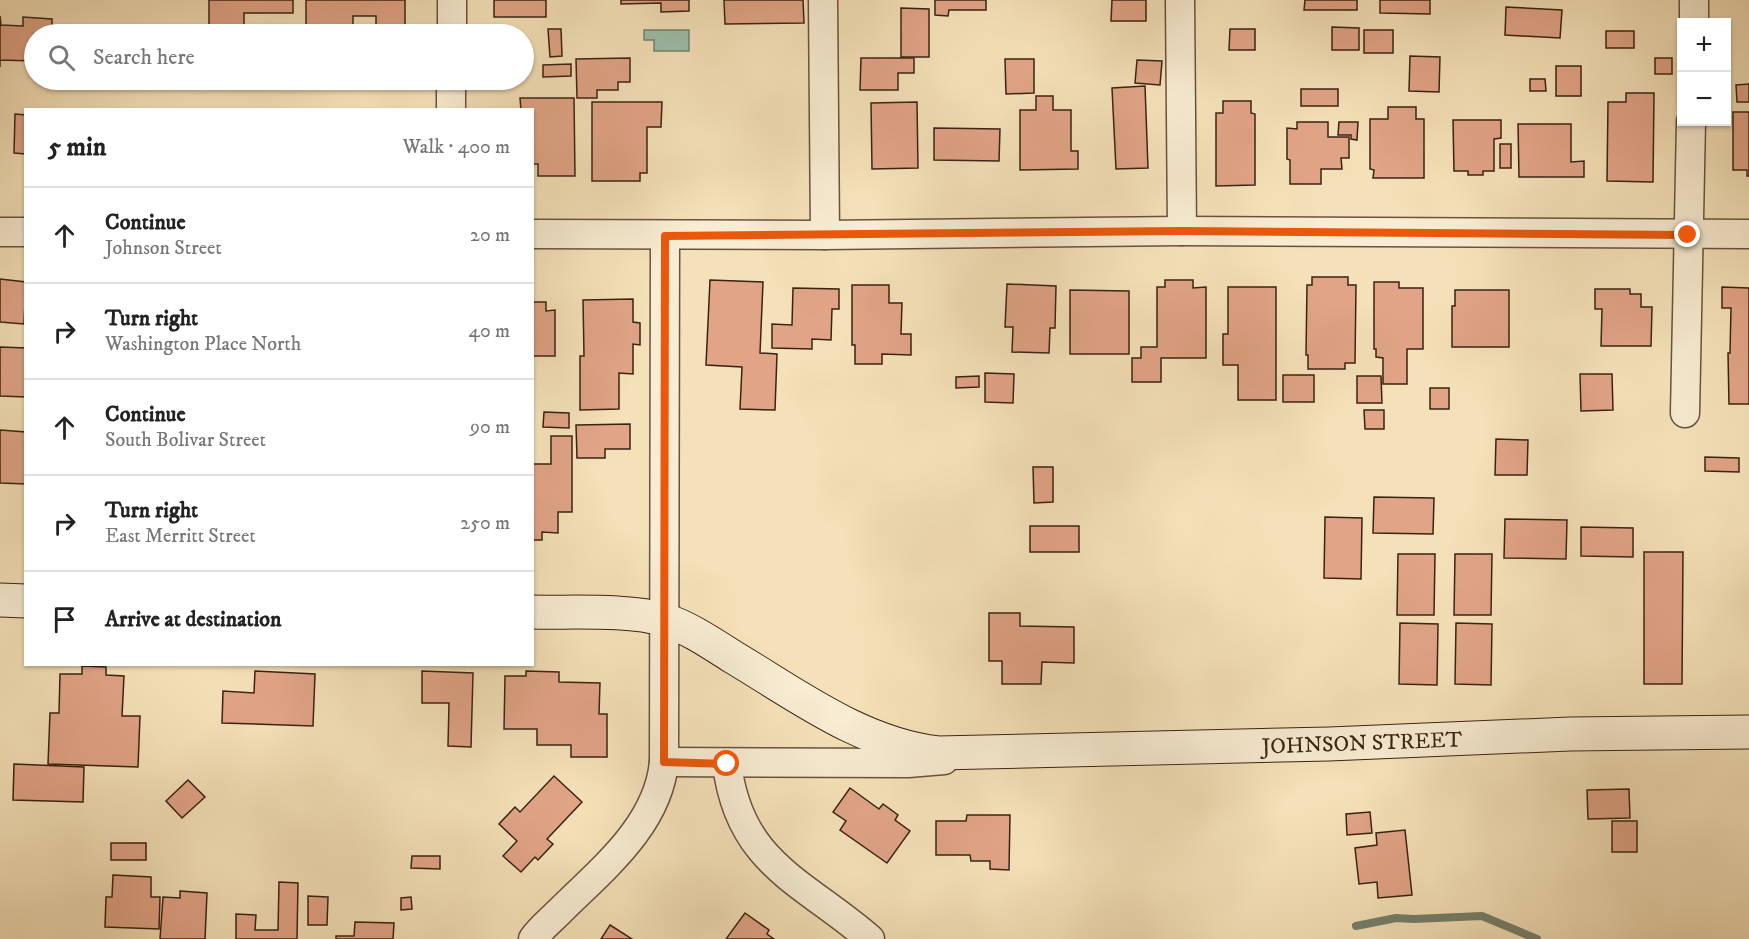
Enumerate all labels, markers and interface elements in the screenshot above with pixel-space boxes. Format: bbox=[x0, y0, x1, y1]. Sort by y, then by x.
map controls bbox=[1677, 18, 1731, 126]
button: + bbox=[1677, 18, 1731, 72]
search box bbox=[24, 24, 534, 90]
icon: search bbox=[45, 41, 78, 74]
text: Search here bbox=[93, 44, 195, 71]
button: − bbox=[1677, 72, 1731, 126]
text: 5 min bbox=[48, 131, 106, 164]
text: Walk · 400 m bbox=[403, 135, 510, 160]
text: Continue bbox=[105, 209, 186, 236]
icon: ahead bbox=[48, 219, 81, 252]
route end bbox=[1674, 221, 1700, 247]
text: 20 m bbox=[470, 223, 510, 248]
text: Johnson Street bbox=[105, 236, 222, 261]
text: Turn right bbox=[105, 305, 198, 332]
icon: right bbox=[48, 315, 81, 348]
text: 40 m bbox=[468, 319, 510, 344]
text: Washington Place North bbox=[105, 332, 301, 357]
text: Continue bbox=[105, 401, 186, 428]
icon: ahead bbox=[48, 411, 81, 444]
text: 90 m bbox=[470, 415, 510, 440]
text: South Bolivar Street bbox=[105, 428, 266, 453]
text: Turn right bbox=[105, 497, 198, 524]
icon: right bbox=[48, 507, 81, 540]
text: 250 m bbox=[460, 511, 510, 536]
text: East Merritt Street bbox=[105, 524, 256, 549]
icon: arrive bbox=[48, 603, 81, 636]
text: Arrive at destination bbox=[105, 606, 282, 633]
street label: JOHNSON STREET bbox=[1259, 726, 1463, 761]
route start bbox=[713, 750, 739, 776]

